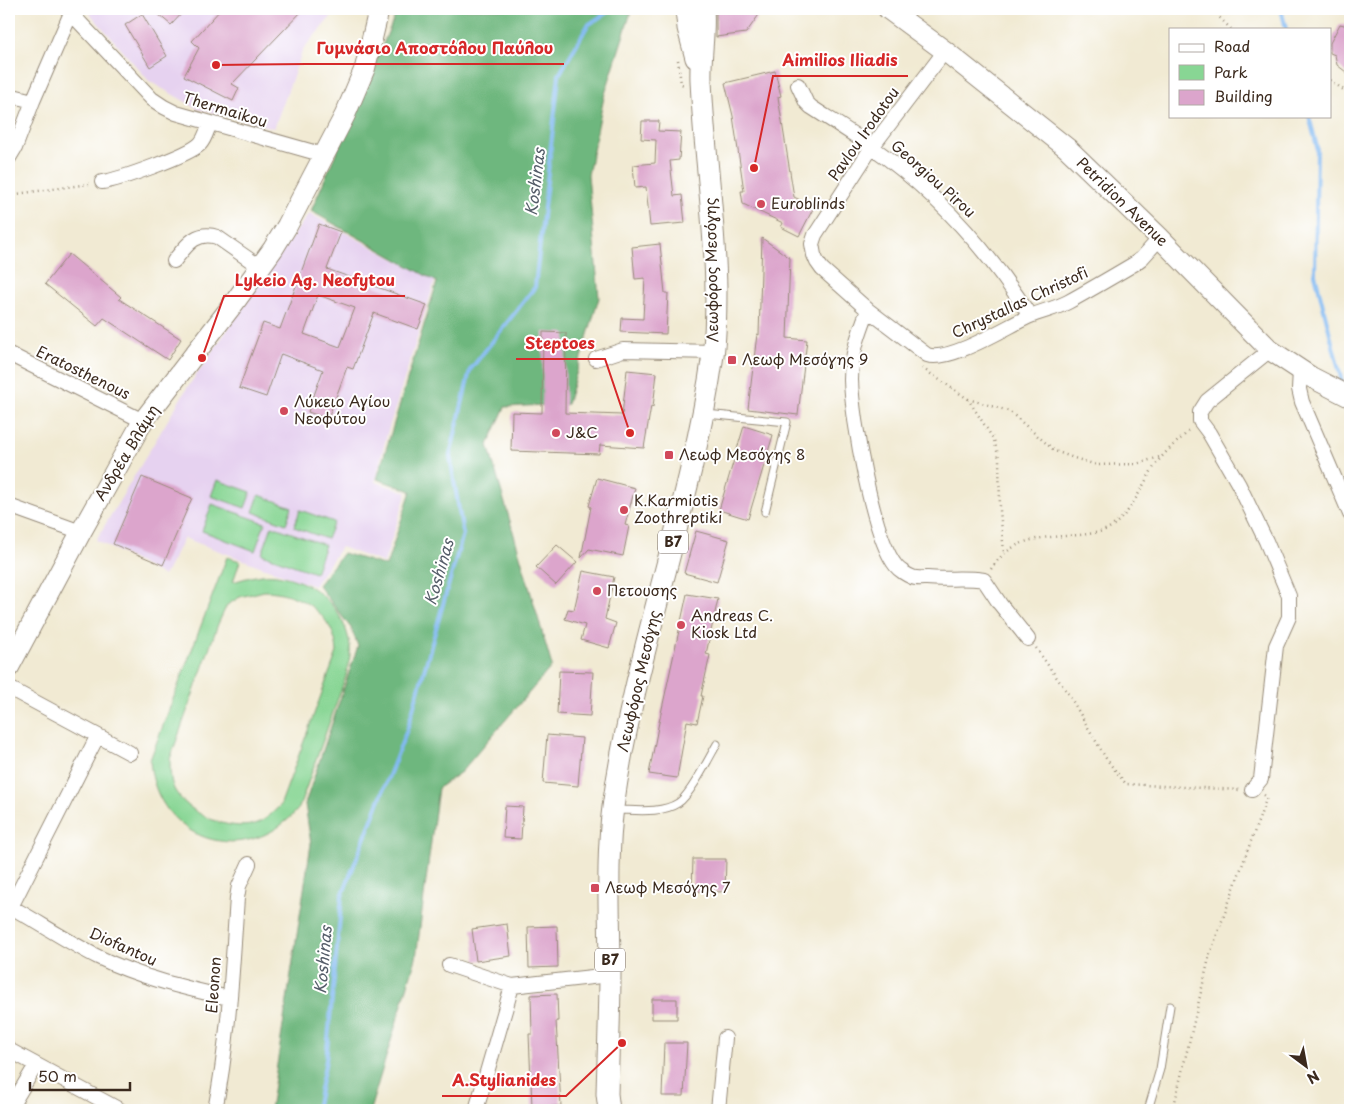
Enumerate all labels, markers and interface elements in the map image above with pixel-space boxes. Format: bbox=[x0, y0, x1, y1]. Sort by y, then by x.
legend bbox=[1169, 28, 1332, 118]
callout: Γυμνάσιο Αποστόλου Παύλου bbox=[307, 33, 564, 64]
text: Road bbox=[1214, 34, 1250, 57]
text: Γυμνάσιο Αποστόλου Παύλου bbox=[317, 35, 553, 59]
callout: Aimilios Iliadis bbox=[773, 45, 908, 76]
text: Aimilios Iliadis bbox=[781, 47, 898, 71]
text: Park bbox=[1214, 60, 1248, 83]
street label: Pavlou Irodotou bbox=[822, 81, 904, 185]
text: Building bbox=[1214, 84, 1273, 107]
street label: Thermaikou bbox=[180, 85, 271, 132]
street label: Georgiou Pirou bbox=[887, 134, 981, 222]
water label: Koshinas bbox=[518, 145, 550, 217]
street label: Petridion Avenue bbox=[1072, 151, 1174, 251]
place label: Euroblinds bbox=[771, 191, 845, 214]
street label: Λεωφόρος Μεσόγης bbox=[698, 197, 723, 343]
marker: Euroblinds bbox=[755, 198, 767, 210]
street label: Chrystallas Christofi bbox=[947, 260, 1091, 343]
callout: Lykeio Ag. Neofytou bbox=[224, 265, 405, 296]
text: Lykeio Ag. Neofytou bbox=[235, 267, 395, 291]
callout: Steptoes bbox=[516, 328, 605, 359]
text: Steptoes bbox=[525, 330, 595, 354]
street label: Eratosthenous bbox=[33, 339, 135, 404]
place label: Λεωφ Μεσόγης 9 bbox=[742, 347, 869, 370]
marker: Λεωφ Μεσόγης 9 bbox=[726, 354, 738, 366]
place label: Λύκειο Αγίου Νεοφύτου bbox=[294, 389, 390, 429]
street label: Ανδρέα Βλάμη bbox=[88, 400, 164, 505]
marker: Λύκειο Αγίου Νεοφύτου bbox=[278, 405, 290, 417]
place label: J&C bbox=[566, 420, 598, 443]
marker: J&C bbox=[550, 427, 562, 439]
place label: Λεωφ Μεσόγης 8 bbox=[679, 442, 805, 465]
marker: Λεωφ Μεσόγης 8 bbox=[663, 449, 675, 461]
place label: K.Karmiotis Zoothreptiki bbox=[634, 488, 722, 528]
marker: K.Karmiotis Zoothreptiki bbox=[618, 504, 630, 516]
road number: B7 bbox=[658, 530, 688, 554]
water label: Koshinas bbox=[417, 534, 459, 608]
place label: Πετουσης bbox=[607, 578, 677, 601]
marker: Πετουσης bbox=[591, 585, 603, 597]
place label: Andreas C. Kiosk Ltd bbox=[691, 603, 773, 643]
street label: Λεωφόρος Μεσόγης bbox=[610, 607, 665, 754]
marker: Andreas C. Kiosk Ltd bbox=[675, 619, 687, 631]
place label: Λεωφ Μεσόγης 7 bbox=[605, 875, 731, 898]
marker: Λεωφ Μεσόγης 7 bbox=[589, 882, 601, 894]
street label: Diofantou bbox=[86, 920, 161, 971]
water label: Koshinas bbox=[307, 923, 337, 995]
road number: B7 bbox=[595, 948, 625, 972]
street label: Eleonon bbox=[199, 956, 226, 1014]
north arrow bbox=[1282, 1042, 1332, 1092]
scale bar bbox=[30, 1059, 130, 1091]
text: 50 m bbox=[38, 1064, 77, 1087]
callout: A.Stylianides bbox=[442, 1065, 566, 1096]
text: N bbox=[1303, 1066, 1323, 1089]
text: A.Stylianides bbox=[451, 1067, 556, 1091]

